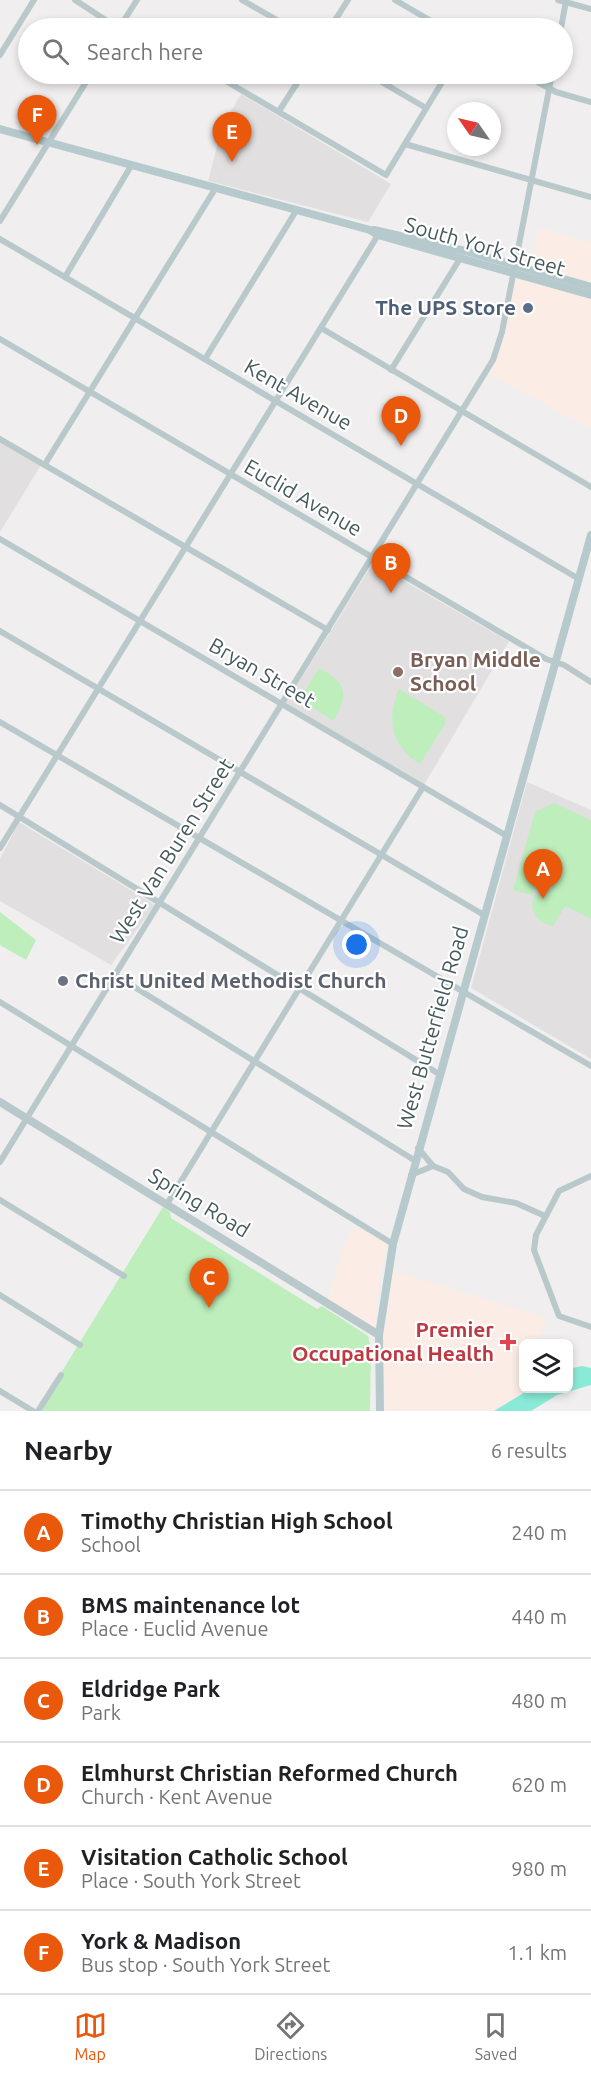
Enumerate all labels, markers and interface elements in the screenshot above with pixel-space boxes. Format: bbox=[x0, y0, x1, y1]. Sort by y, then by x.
search box bbox=[18, 18, 573, 84]
icon: search bbox=[39, 35, 72, 68]
text: Search here bbox=[87, 39, 203, 64]
pin: F bbox=[18, 96, 57, 145]
north arrow bbox=[447, 102, 501, 156]
pin: E bbox=[212, 112, 252, 162]
street label: South York Street bbox=[402, 212, 568, 280]
place label: The UPS Store bbox=[375, 295, 516, 319]
marker: The UPS Store bbox=[521, 301, 535, 315]
street label: Kent Avenue bbox=[241, 354, 356, 435]
pin: D bbox=[382, 396, 420, 446]
street label: Euclid Avenue bbox=[240, 454, 367, 540]
pin: B bbox=[372, 544, 410, 593]
street label: Bryan Street bbox=[205, 632, 320, 712]
place label: Bryan Middle School bbox=[410, 647, 541, 695]
marker: Bryan Middle School bbox=[391, 665, 405, 679]
street label: West Van Buren Street bbox=[104, 753, 238, 947]
pin: A bbox=[524, 850, 562, 899]
street label: West Butterfield Road bbox=[392, 924, 473, 1132]
your location bbox=[342, 930, 371, 959]
place label: Christ United Methodist Church bbox=[75, 968, 387, 992]
marker: Christ United Methodist Church bbox=[56, 974, 70, 988]
street label: Spring Road bbox=[145, 1163, 254, 1242]
pin: C bbox=[190, 1258, 228, 1308]
place label: Premier Occupational Health bbox=[292, 1317, 494, 1365]
marker: Premier Occupational Health bbox=[499, 1333, 517, 1351]
map controls bbox=[519, 1339, 573, 1393]
button: layers bbox=[519, 1339, 573, 1393]
text: Nearby bbox=[24, 1436, 112, 1465]
text: 6 results bbox=[491, 1439, 567, 1462]
text: Timothy Christian High School bbox=[81, 1508, 393, 1533]
text: A bbox=[36, 1521, 51, 1544]
text: 240 m bbox=[511, 1521, 567, 1544]
text: School bbox=[81, 1533, 141, 1556]
text: BMS maintenance lot bbox=[81, 1592, 300, 1617]
text: B bbox=[37, 1605, 50, 1628]
text: 440 m bbox=[511, 1605, 567, 1628]
text: Place · Euclid Avenue bbox=[81, 1617, 268, 1640]
text: Eldridge Park bbox=[81, 1676, 220, 1701]
text: C bbox=[37, 1689, 50, 1712]
text: 480 m bbox=[511, 1689, 567, 1712]
text: Park bbox=[81, 1701, 121, 1724]
text: Elmhurst Christian Reformed Church bbox=[81, 1760, 458, 1785]
text: D bbox=[36, 1773, 51, 1796]
text: 620 m bbox=[511, 1773, 567, 1796]
text: Church · Kent Avenue bbox=[81, 1785, 273, 1808]
text: Visitation Catholic School bbox=[81, 1844, 348, 1869]
text: E bbox=[38, 1857, 49, 1880]
text: 980 m bbox=[511, 1857, 567, 1880]
text: Place · South York Street bbox=[81, 1869, 301, 1892]
text: York & Madison bbox=[81, 1928, 241, 1953]
text: F bbox=[38, 1941, 49, 1964]
text: 1.1 km bbox=[508, 1941, 567, 1964]
text: Bus stop · South York Street bbox=[81, 1953, 330, 1976]
tab: Map bbox=[74, 2009, 107, 2063]
tab: Directions bbox=[254, 2009, 327, 2063]
tab: Saved bbox=[475, 2009, 517, 2063]

